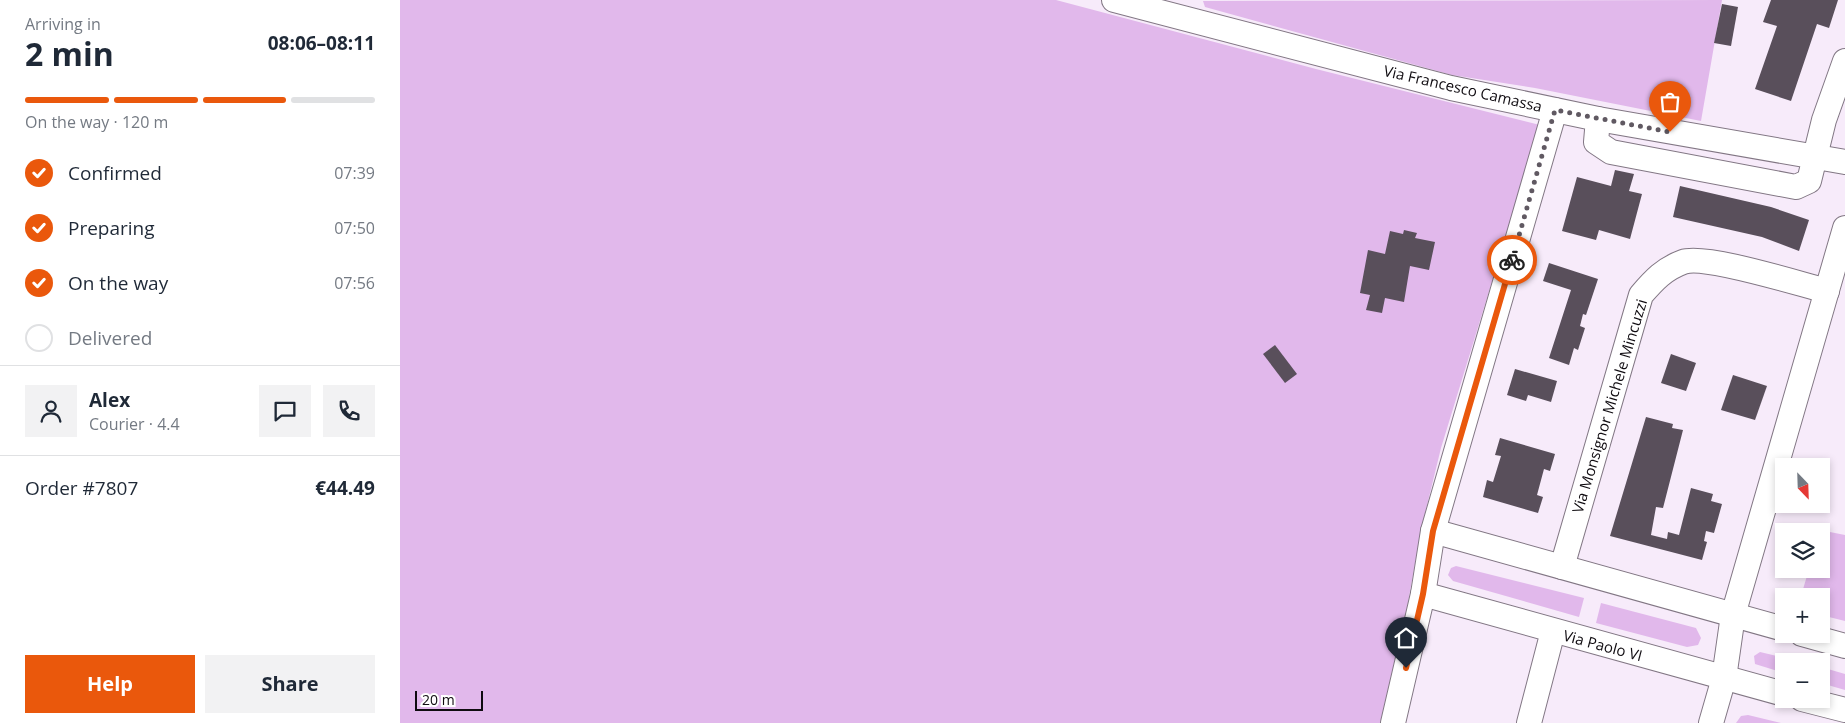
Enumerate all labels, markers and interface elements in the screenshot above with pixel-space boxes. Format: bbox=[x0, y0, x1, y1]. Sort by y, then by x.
text: Arriving in bbox=[25, 13, 101, 35]
text: 08:06–08:11 bbox=[268, 30, 375, 56]
text: 2 min bbox=[25, 32, 114, 75]
street label: Via Francesco Camassa bbox=[1382, 60, 1544, 116]
pin bbox=[1649, 81, 1691, 132]
icon: bag bbox=[1656, 88, 1684, 116]
text: On the way · 120 m bbox=[25, 111, 168, 133]
icon: check bbox=[25, 159, 53, 187]
text: Confirmed bbox=[68, 160, 162, 186]
text: 07:39 bbox=[334, 162, 375, 184]
icon: check bbox=[25, 214, 53, 242]
text: Preparing bbox=[68, 215, 155, 241]
text: 07:50 bbox=[334, 217, 375, 239]
courier bbox=[1487, 235, 1537, 285]
icon: bike bbox=[1498, 246, 1526, 274]
icon: check bbox=[25, 269, 53, 297]
text: On the way bbox=[68, 270, 168, 296]
text: 07:56 bbox=[334, 272, 375, 294]
street label: Via Monsignor Michele Mincuzzi bbox=[1567, 296, 1651, 516]
text: Delivered bbox=[68, 325, 152, 351]
button: person bbox=[25, 385, 77, 437]
button: chat bbox=[259, 385, 311, 437]
button: phone bbox=[323, 385, 375, 437]
text: Alex bbox=[89, 387, 130, 413]
text: Courier · 4.4 bbox=[89, 413, 180, 435]
north arrow bbox=[1775, 458, 1830, 512]
map controls bbox=[1775, 458, 1830, 708]
text: Order #7807 bbox=[25, 475, 138, 501]
text: €44.49 bbox=[315, 475, 375, 501]
button: layers bbox=[1775, 523, 1830, 578]
button: + bbox=[1775, 588, 1830, 643]
pin bbox=[1385, 617, 1427, 668]
icon: home bbox=[1392, 624, 1420, 652]
street label: Via Paolo VI bbox=[1561, 625, 1645, 665]
button: − bbox=[1775, 653, 1830, 708]
button: Help bbox=[25, 655, 195, 713]
button: Share bbox=[205, 655, 375, 713]
scale bar bbox=[415, 688, 482, 711]
text: 20 m bbox=[422, 690, 455, 709]

